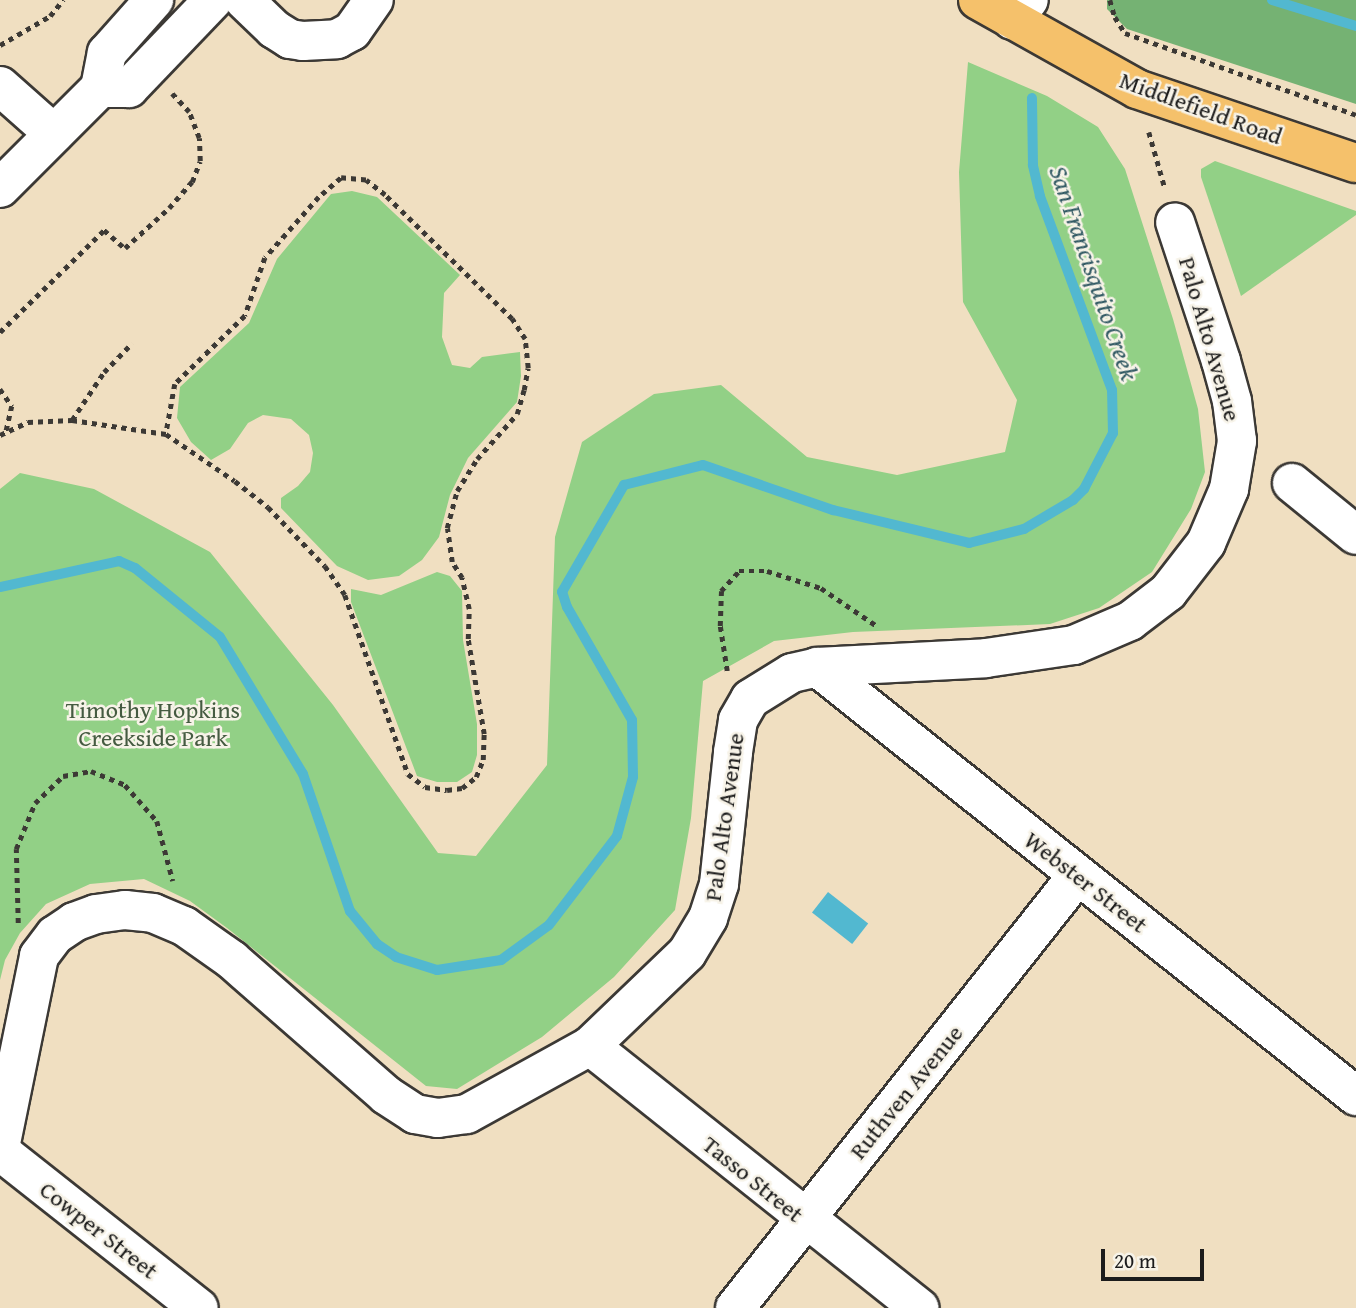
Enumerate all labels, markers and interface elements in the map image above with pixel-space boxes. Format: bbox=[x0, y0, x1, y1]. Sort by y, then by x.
street label: Middlefield Road bbox=[1116, 65, 1286, 151]
water label: San Francisquito Creek bbox=[1043, 161, 1145, 385]
street label: Palo Alto Avenue bbox=[1173, 254, 1247, 424]
park label: Timothy Hopkins Creekside Park bbox=[66, 696, 240, 752]
street label: Palo Alto Avenue bbox=[698, 731, 750, 903]
street label: Webster Street bbox=[1019, 825, 1153, 939]
street label: Ruthven Avenue bbox=[843, 1019, 969, 1165]
street label: Tasso Street bbox=[697, 1130, 809, 1228]
street label: Cowper Street bbox=[34, 1175, 164, 1285]
scale bar bbox=[1104, 1234, 1207, 1278]
text: 20 m bbox=[1114, 1245, 1156, 1276]

